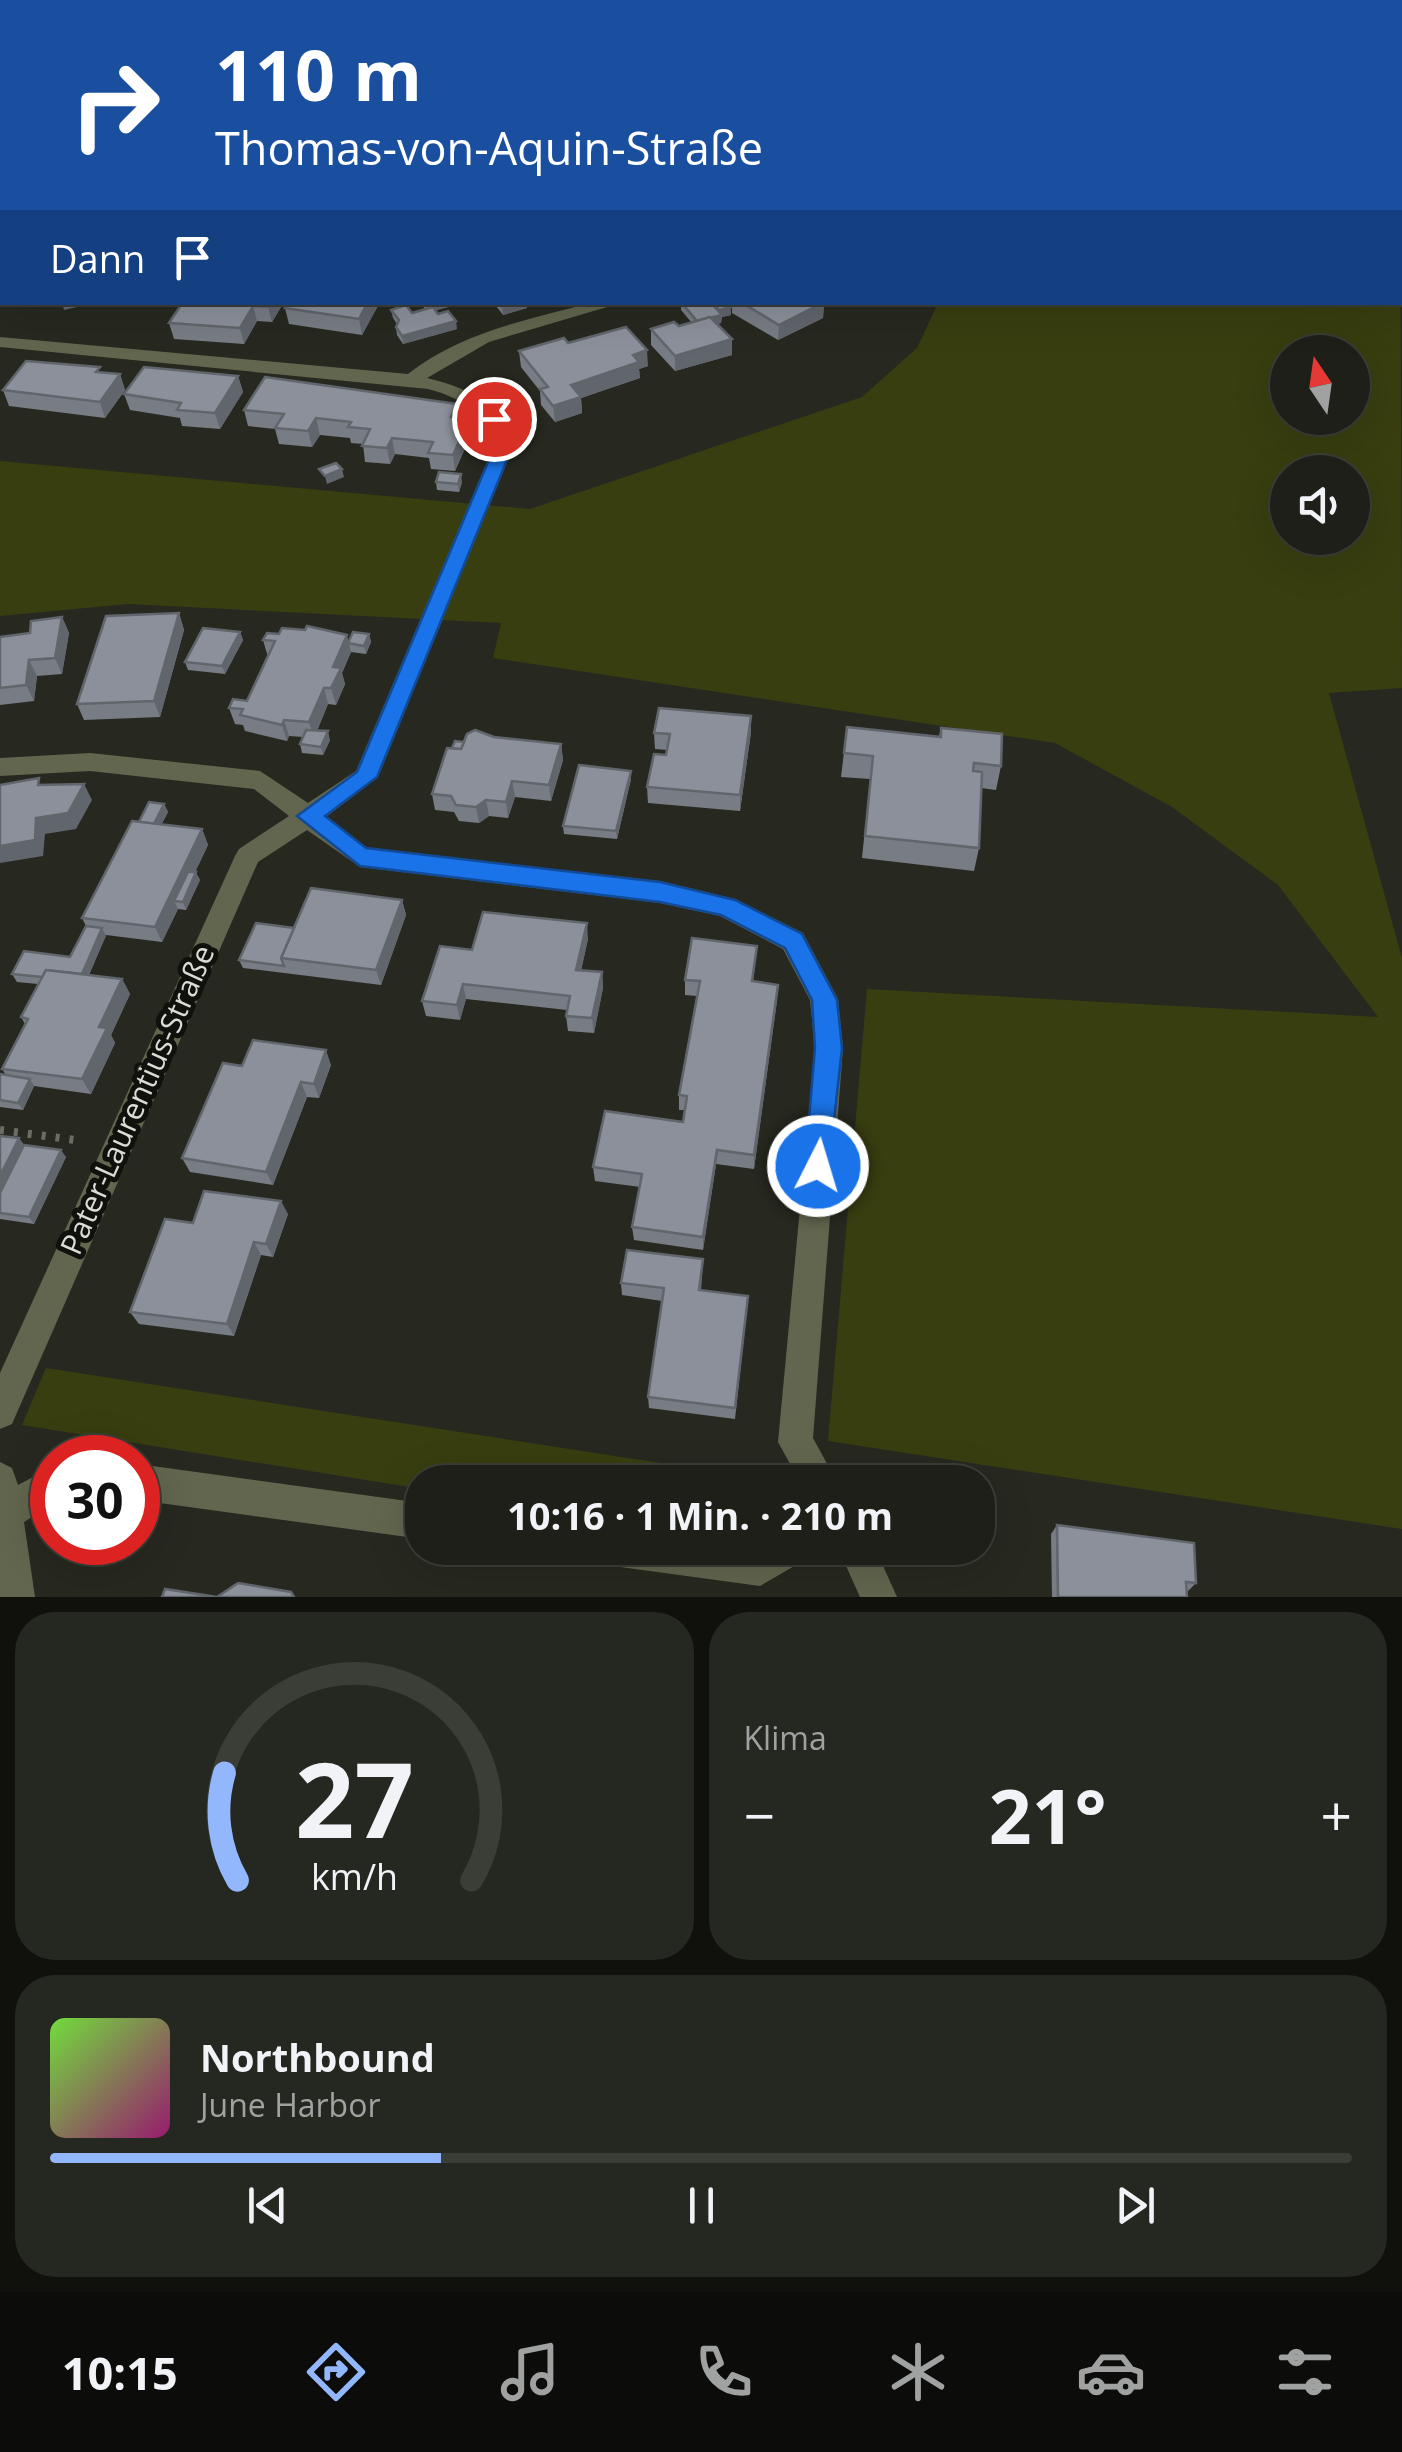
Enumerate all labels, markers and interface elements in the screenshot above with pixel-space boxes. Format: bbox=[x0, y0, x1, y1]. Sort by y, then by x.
text: 110 m bbox=[215, 26, 422, 122]
icon: right bbox=[50, 40, 180, 170]
text: Thomas-von-Aquin-Straße bbox=[215, 117, 763, 178]
icon: arrive bbox=[165, 230, 220, 285]
text: Dann bbox=[50, 232, 145, 284]
north arrow bbox=[1270, 335, 1370, 435]
map controls bbox=[1270, 335, 1370, 555]
pin bbox=[452, 377, 537, 462]
icon: arrive bbox=[467, 392, 522, 447]
button: sound bbox=[1270, 455, 1370, 555]
street label: Pater-Laurentius-Straße bbox=[50, 938, 223, 1261]
position arrow bbox=[766, 1114, 870, 1218]
speed limit sign: 30 bbox=[30, 1435, 160, 1565]
text: 10:16 · 1 Min. · 210 m bbox=[507, 1489, 893, 1541]
text: Klima bbox=[744, 1716, 827, 1759]
text: 27 bbox=[295, 1727, 414, 1868]
text: 21° bbox=[989, 1764, 1107, 1866]
text: − bbox=[744, 1777, 775, 1852]
text: + bbox=[1321, 1777, 1352, 1852]
text: km/h bbox=[311, 1852, 398, 1900]
text: Northbound bbox=[200, 2031, 435, 2083]
text: June Harbor bbox=[200, 2083, 380, 2126]
icon: previous bbox=[240, 2178, 295, 2233]
icon: pause bbox=[674, 2178, 729, 2233]
icon: next bbox=[1108, 2178, 1163, 2233]
icon: directions bbox=[301, 2337, 371, 2407]
icon: music bbox=[495, 2337, 565, 2407]
icon: phone bbox=[689, 2337, 759, 2407]
icon: climate bbox=[883, 2337, 953, 2407]
icon: car bbox=[1076, 2337, 1146, 2407]
icon: filters bbox=[1270, 2337, 1340, 2407]
text: 10:15 bbox=[62, 2342, 178, 2403]

